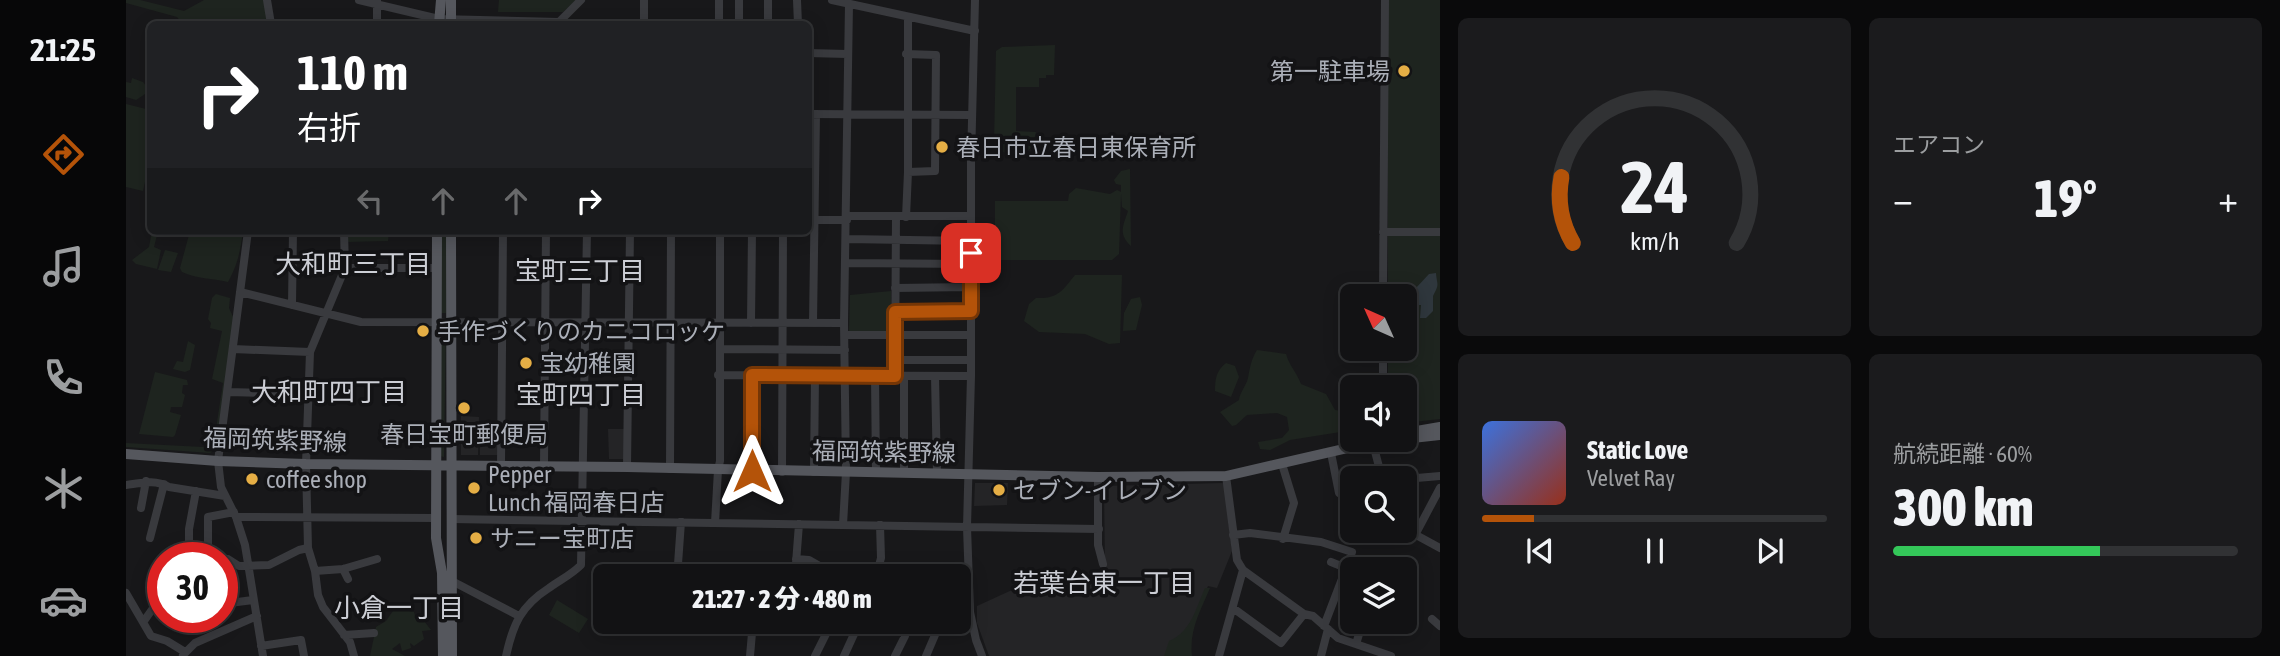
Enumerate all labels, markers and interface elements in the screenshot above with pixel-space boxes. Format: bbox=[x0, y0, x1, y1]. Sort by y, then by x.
text: 21:25 bbox=[30, 31, 96, 68]
text: 110 m bbox=[297, 44, 408, 100]
icon: right bbox=[182, 49, 273, 140]
place label: 第一駐車場 bbox=[1270, 58, 1390, 85]
marker: 第一駐車場 bbox=[1396, 63, 1412, 79]
text: 右折 bbox=[297, 109, 361, 146]
icon: directions bbox=[39, 130, 88, 179]
text: エアコン bbox=[1893, 132, 1985, 158]
place label: 春日市立春日東保育所 bbox=[956, 134, 1196, 161]
marker: 春日市立春日東保育所 bbox=[934, 139, 950, 155]
text: 24 bbox=[1620, 145, 1689, 228]
text: 19° bbox=[2034, 168, 2097, 228]
text: − bbox=[1893, 177, 1913, 220]
text: + bbox=[2218, 177, 2238, 220]
icon: left bbox=[351, 182, 389, 220]
icon: ahead bbox=[424, 182, 462, 220]
icon: ahead bbox=[497, 182, 535, 220]
icon: right bbox=[570, 182, 608, 220]
pin bbox=[941, 223, 1001, 283]
text: km/h bbox=[1630, 227, 1679, 255]
icon: arrive bbox=[952, 234, 990, 272]
icon: music bbox=[39, 242, 88, 291]
district label: 大和町三丁目 bbox=[275, 249, 431, 279]
district label: 宝町三丁目 bbox=[515, 256, 645, 286]
north arrow bbox=[1340, 284, 1418, 360]
map controls bbox=[1340, 284, 1417, 634]
place label: 手作づくりのカニコロッケ bbox=[437, 318, 725, 345]
marker: 手作づくりのカニコロッケ bbox=[415, 323, 431, 339]
place label: 宝幼稚園 bbox=[540, 350, 636, 377]
icon: phone bbox=[39, 353, 88, 402]
marker: 宝幼稚園 bbox=[518, 355, 534, 371]
button: sound bbox=[1340, 375, 1417, 452]
district label: 大和町四丁目 bbox=[251, 377, 407, 407]
district label: 宝町四丁目 bbox=[516, 380, 646, 410]
marker: 春日宝町郵便局 bbox=[456, 400, 472, 416]
place label: 春日宝町郵便局 bbox=[380, 421, 548, 448]
street label: 福岡筑紫野線 bbox=[203, 424, 347, 456]
position arrow bbox=[715, 434, 789, 508]
text: Static Love bbox=[1587, 435, 1688, 465]
street label: 福岡筑紫野線 bbox=[812, 437, 956, 467]
text: 航続距離 · 60% bbox=[1893, 441, 2032, 467]
place label: Pepper Lunch 福岡春日店 bbox=[488, 461, 664, 516]
icon: climate bbox=[39, 464, 88, 513]
text: Velvet Ray bbox=[1587, 465, 1675, 491]
place label: coffee shop bbox=[266, 466, 367, 493]
button: search bbox=[1340, 466, 1417, 543]
marker: coffee shop bbox=[244, 471, 260, 487]
place label: セブン-イレブン bbox=[1013, 477, 1187, 504]
text: 300 km bbox=[1893, 477, 2034, 537]
marker: Pepper Lunch 福岡春日店 bbox=[466, 480, 482, 496]
marker: セブン-イレブン bbox=[991, 482, 1007, 498]
place label: サニー宝町店 bbox=[490, 525, 634, 552]
marker: サニー宝町店 bbox=[468, 530, 484, 546]
icon: previous bbox=[1521, 532, 1559, 570]
icon: pause bbox=[1636, 532, 1674, 570]
icon: next bbox=[1751, 532, 1789, 570]
speed limit sign: 30 bbox=[147, 542, 238, 633]
button: layers bbox=[1340, 557, 1417, 634]
district label: 若葉台東一丁目 bbox=[1013, 568, 1195, 598]
icon: car bbox=[39, 576, 88, 625]
text: 21:27 · 2 分 · 480 m bbox=[692, 584, 872, 614]
district label: 小倉一丁目 bbox=[334, 593, 464, 623]

